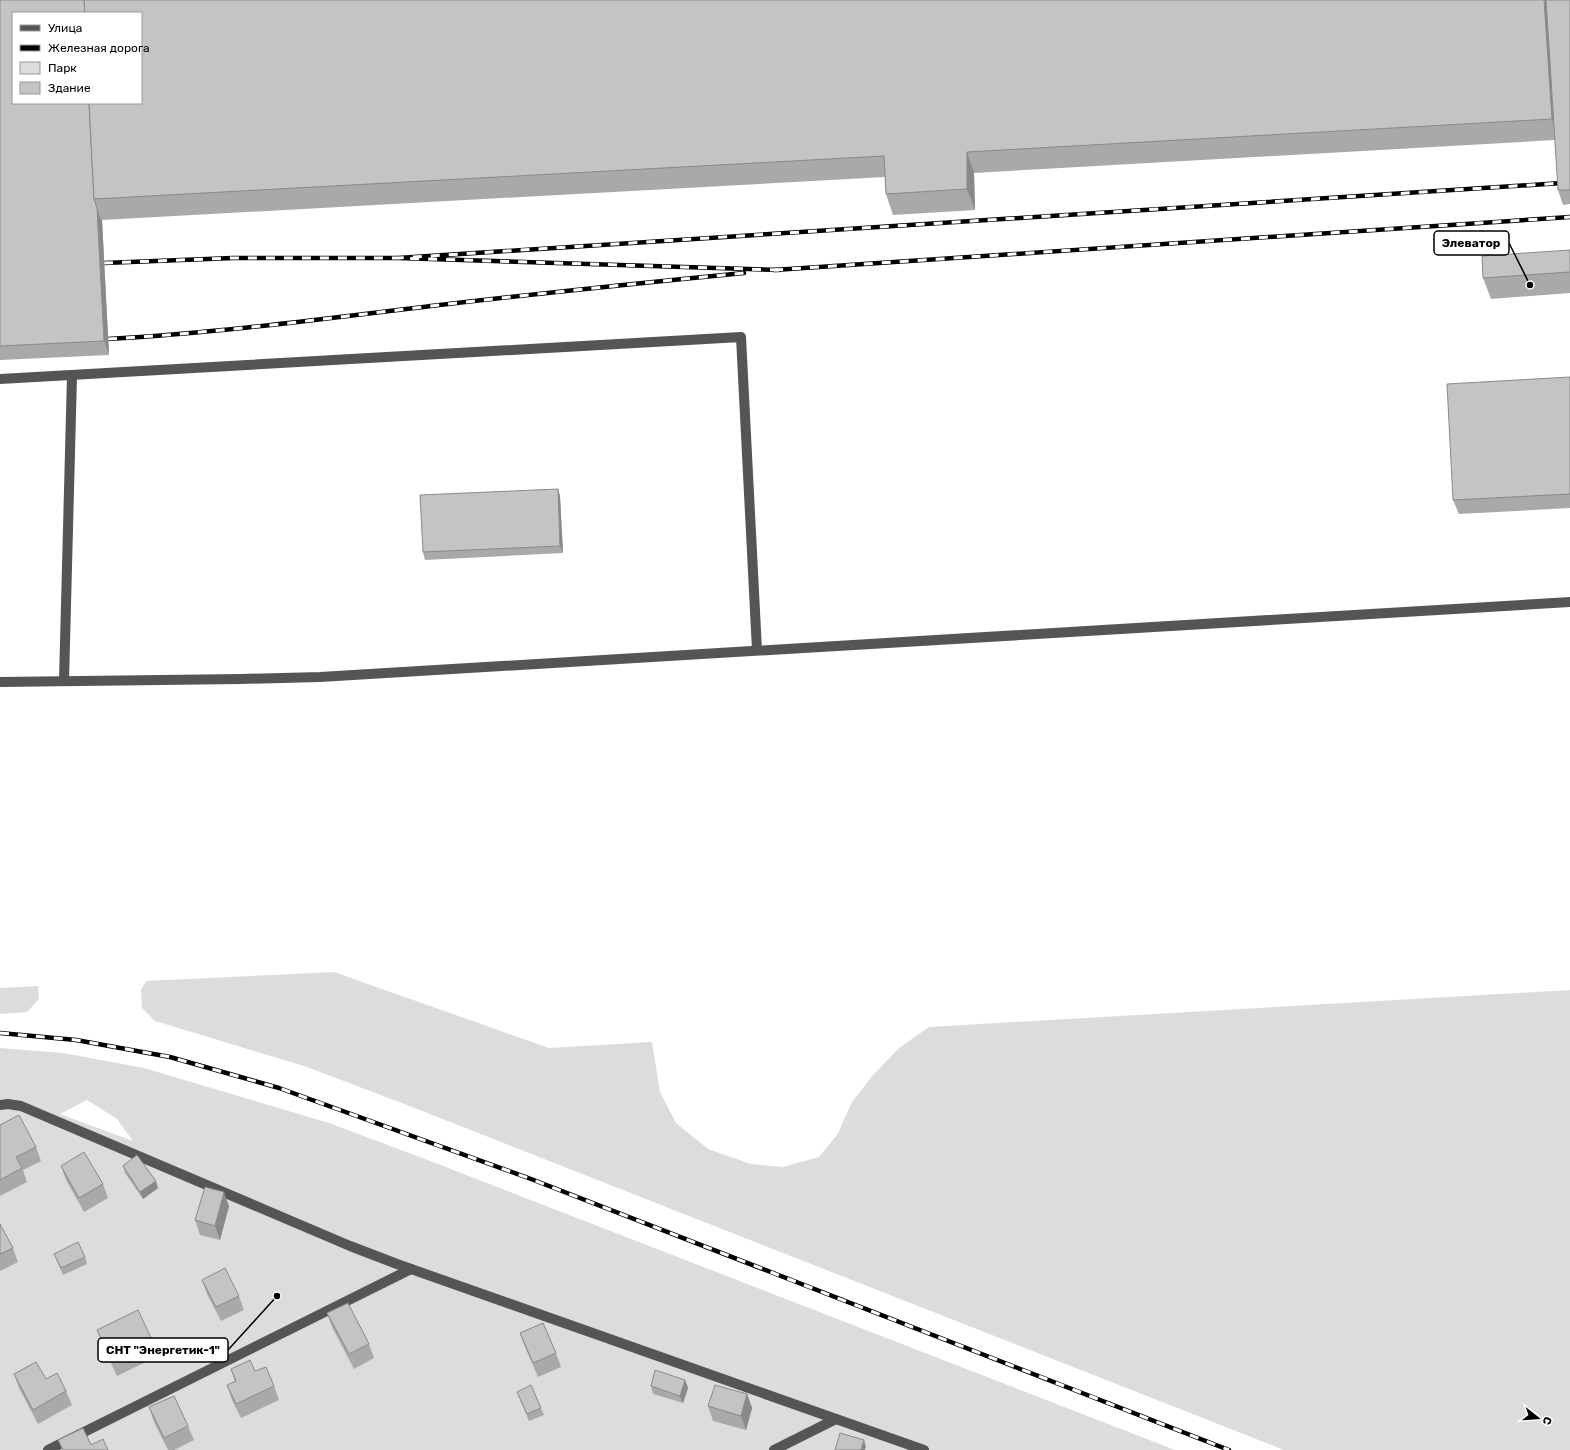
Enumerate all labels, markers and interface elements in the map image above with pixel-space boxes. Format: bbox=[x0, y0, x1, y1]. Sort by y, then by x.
legend bbox=[12, 12, 142, 104]
text: Улица bbox=[48, 21, 82, 35]
text: Железная дорога bbox=[48, 41, 150, 55]
text: Парк bbox=[48, 61, 77, 75]
text: Здание bbox=[48, 81, 91, 95]
callout: Элеватор bbox=[1434, 231, 1509, 255]
text: Элеватор bbox=[1442, 236, 1501, 250]
callout: СНТ "Энергетик-1" bbox=[98, 1338, 228, 1362]
text: СНТ "Энергетик-1" bbox=[106, 1343, 220, 1357]
north arrow bbox=[1518, 1398, 1558, 1438]
text: С bbox=[1540, 1415, 1554, 1427]

